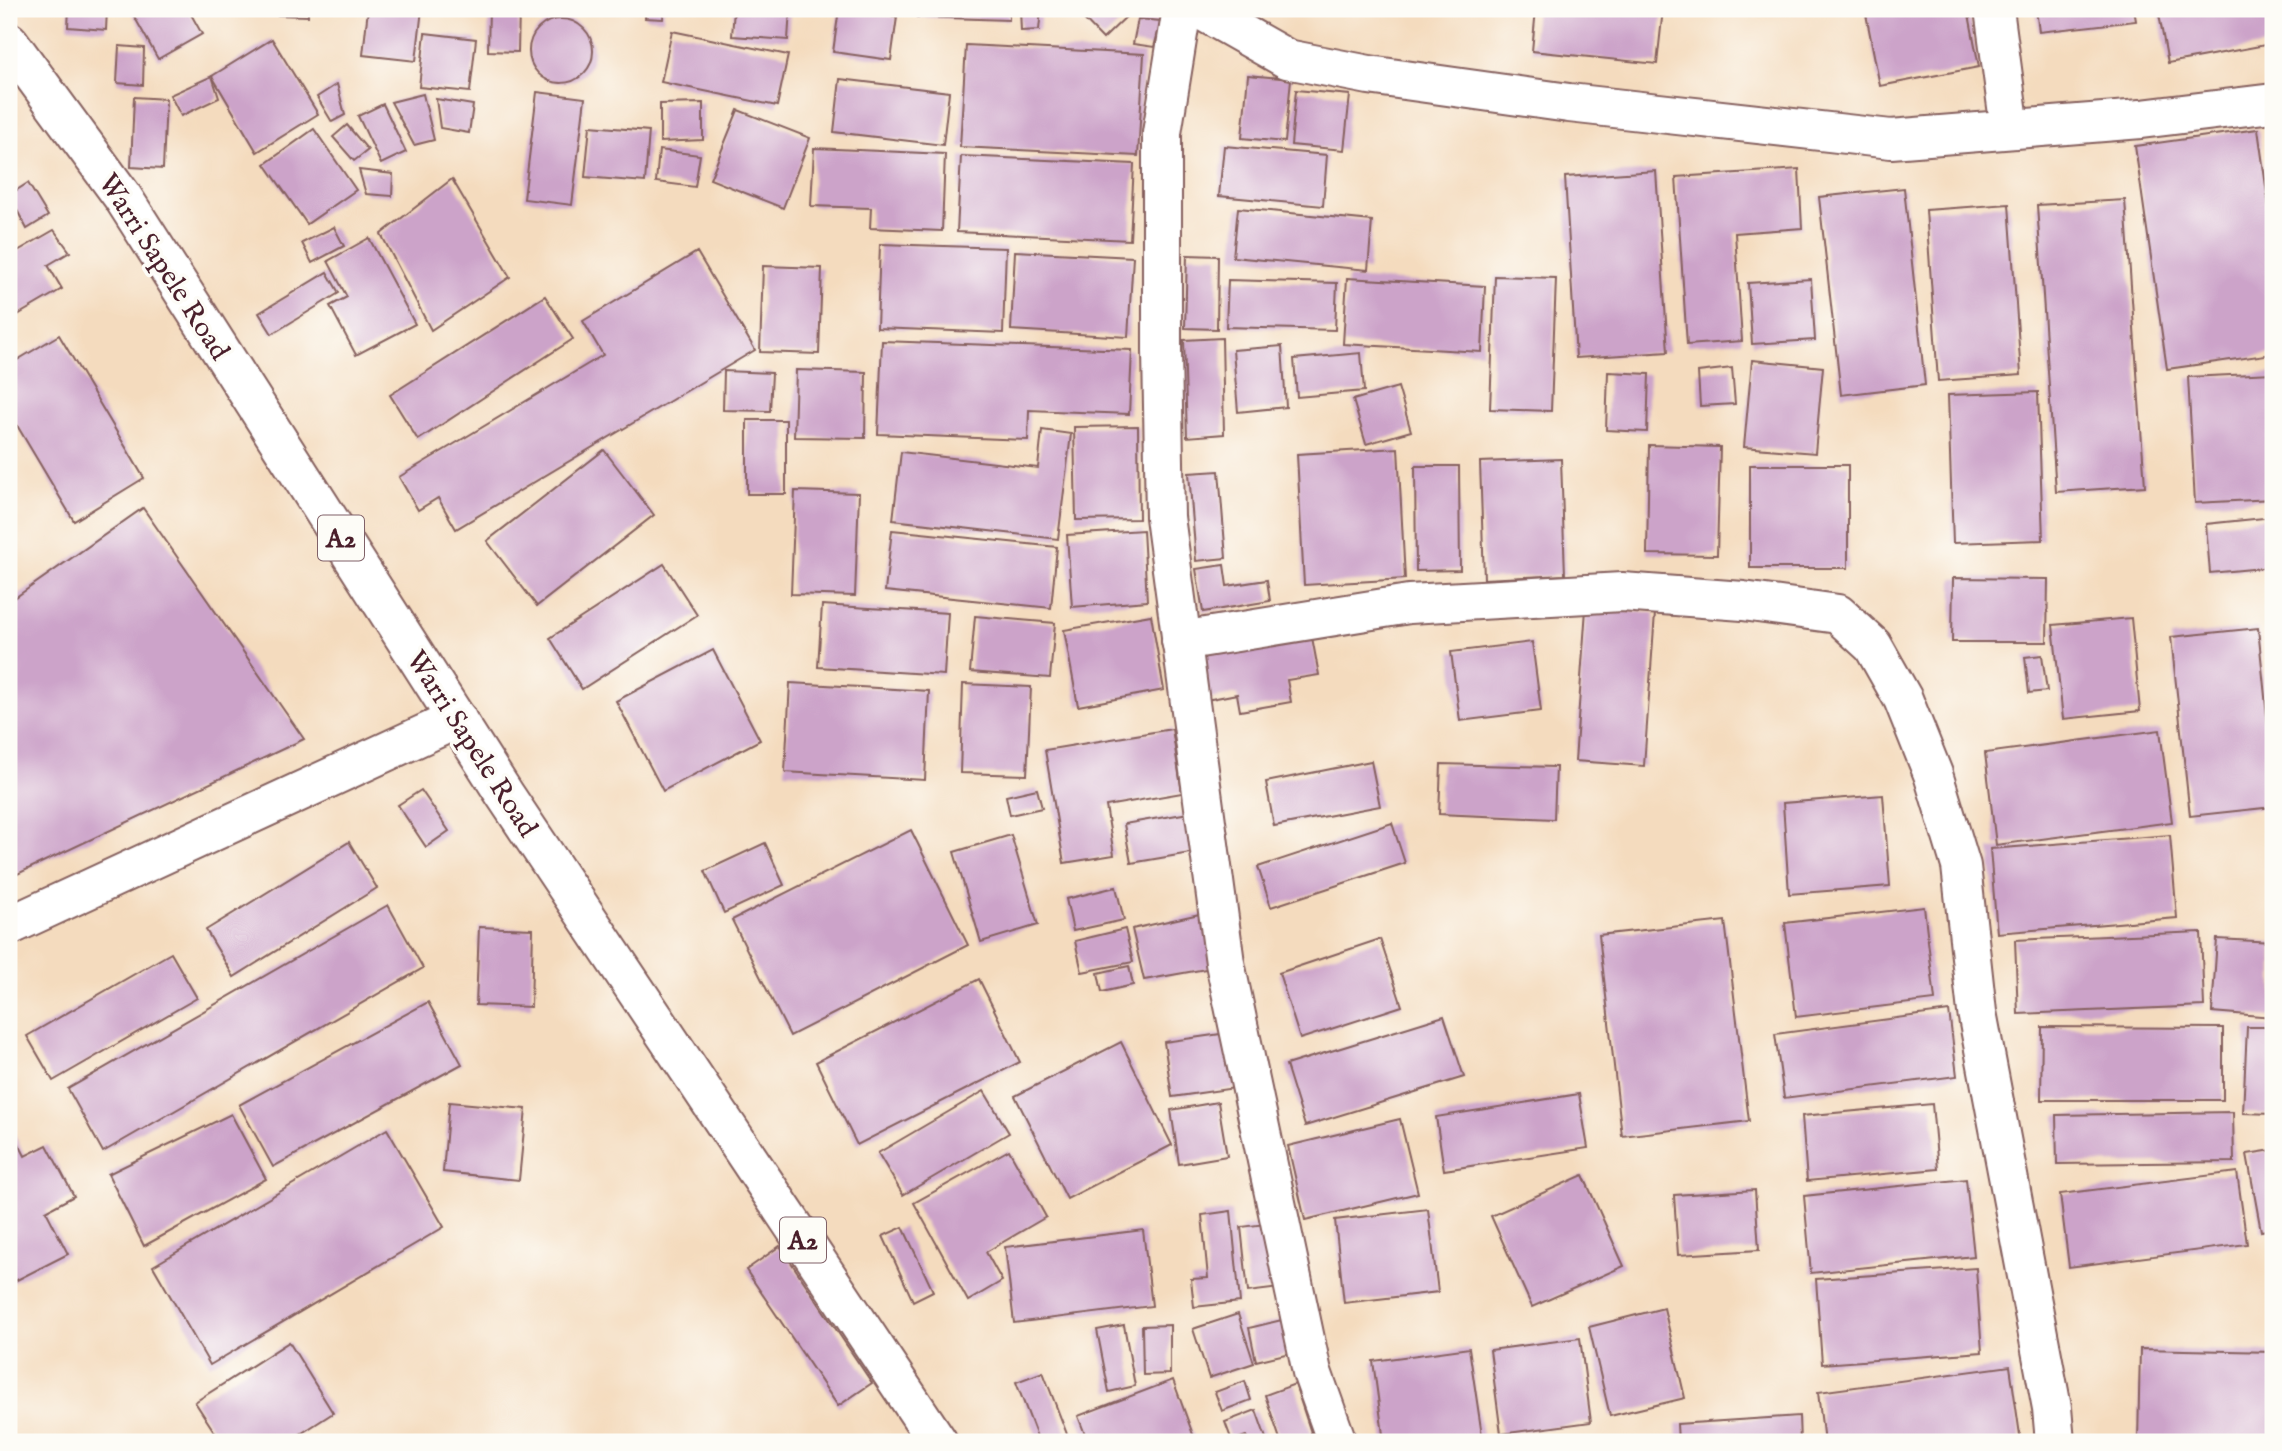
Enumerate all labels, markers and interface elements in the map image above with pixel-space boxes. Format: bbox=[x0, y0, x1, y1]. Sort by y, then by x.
street label: Warri Sapele Road bbox=[90, 167, 236, 367]
road number: A2 bbox=[318, 516, 364, 560]
street label: Warri Sapele Road bbox=[398, 644, 544, 844]
road number: A2 bbox=[780, 1218, 826, 1262]

